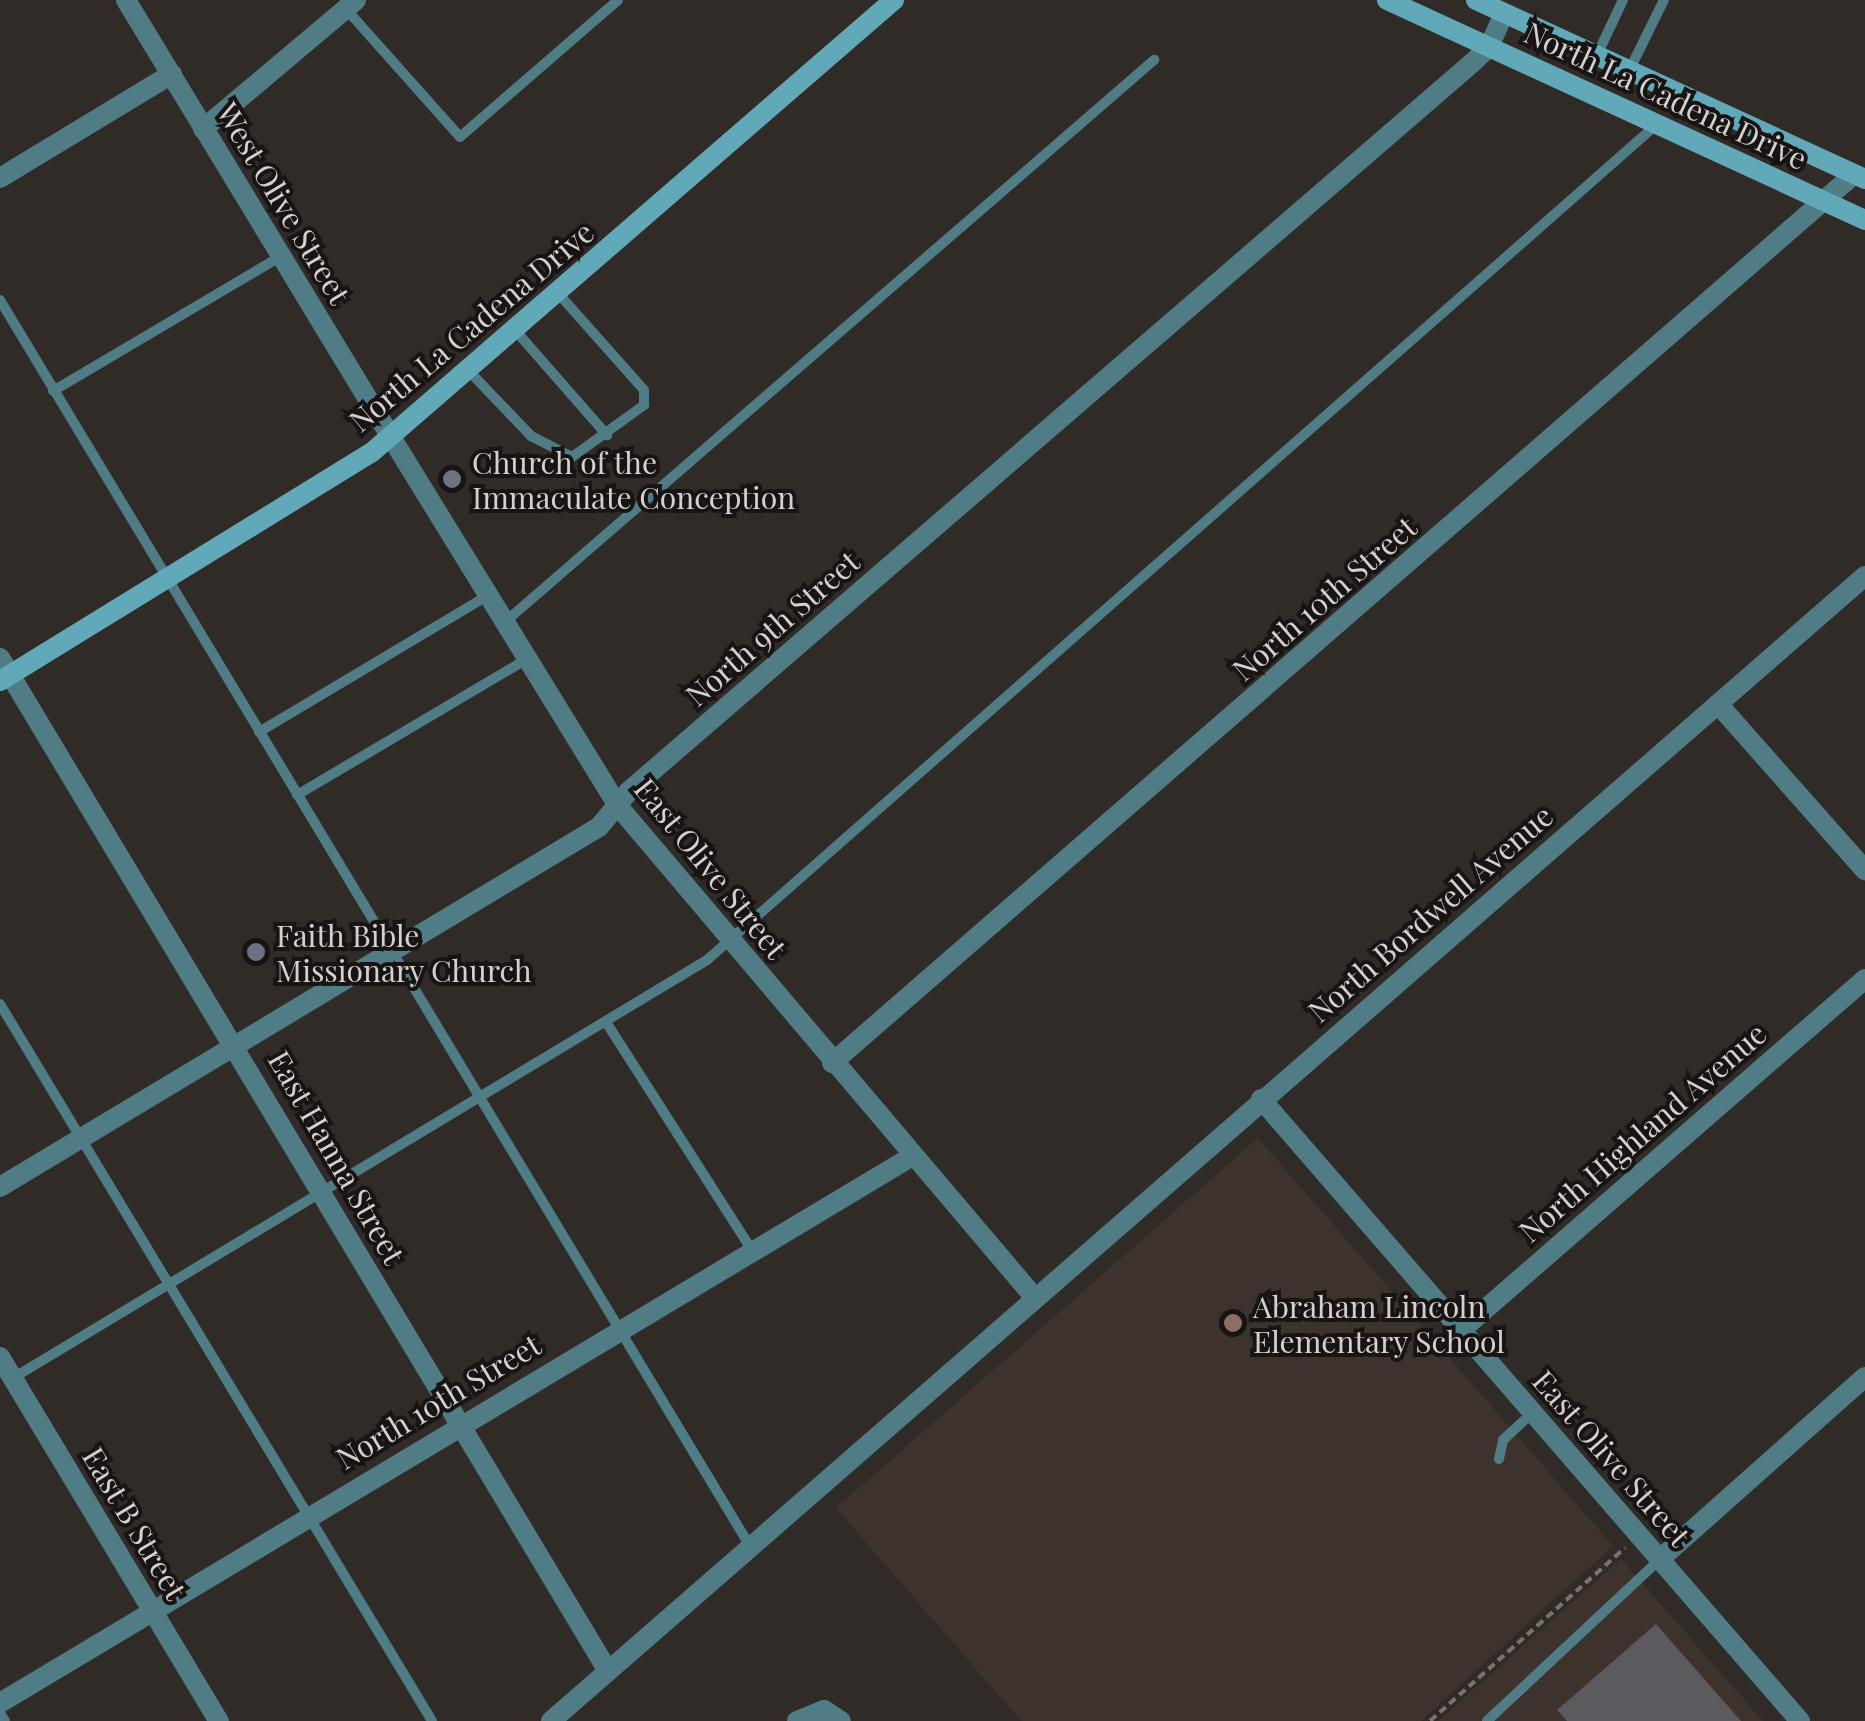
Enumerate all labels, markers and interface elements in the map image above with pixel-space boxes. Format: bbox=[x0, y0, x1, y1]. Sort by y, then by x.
street label: North La Cadena Drive bbox=[1519, 14, 1813, 176]
street label: West Olive Street bbox=[210, 96, 358, 310]
street label: North La Cadena Drive bbox=[341, 213, 601, 439]
place label: Church of the Immaculate Conception bbox=[472, 444, 795, 514]
marker: Church of the Immaculate Conception bbox=[441, 468, 463, 490]
street label: North 10th Street bbox=[1225, 508, 1423, 688]
street label: North 9th Street bbox=[678, 543, 866, 713]
street label: East Olive Street bbox=[627, 771, 795, 965]
street label: North Bordwell Avenue bbox=[1300, 797, 1560, 1029]
place label: Faith Bible Missionary Church bbox=[276, 917, 532, 988]
marker: Faith Bible Missionary Church bbox=[245, 941, 267, 963]
street label: North Highland Avenue bbox=[1511, 1015, 1773, 1249]
street label: East Hanna Street bbox=[261, 1044, 413, 1270]
place label: Abraham Lincoln Elementary School bbox=[1253, 1288, 1506, 1358]
marker: Abraham Lincoln Elementary School bbox=[1222, 1312, 1244, 1334]
street label: North 10th Street bbox=[329, 1326, 547, 1476]
street label: East Olive Street bbox=[1526, 1363, 1698, 1553]
street label: East B Street bbox=[75, 1440, 195, 1606]

